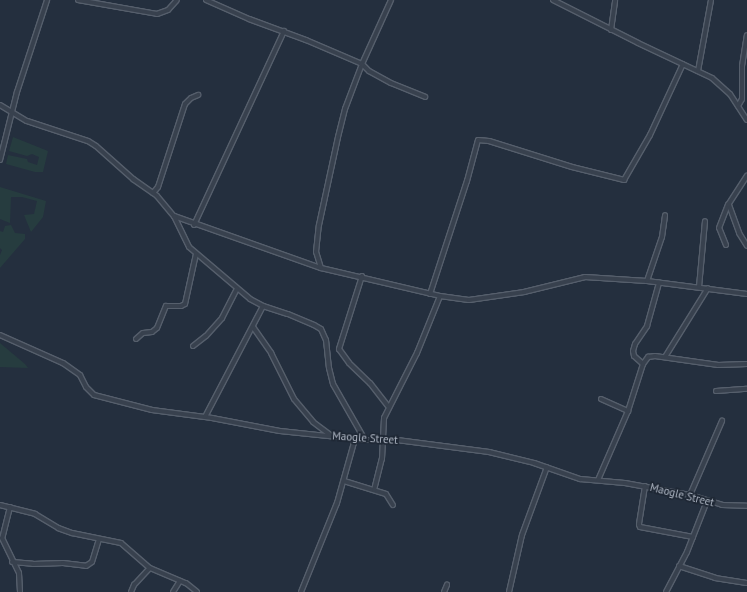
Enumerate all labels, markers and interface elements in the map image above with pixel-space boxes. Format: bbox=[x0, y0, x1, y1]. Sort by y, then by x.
street label: Maogle Street bbox=[332, 429, 398, 447]
street label: Maogle Street bbox=[648, 481, 716, 509]

